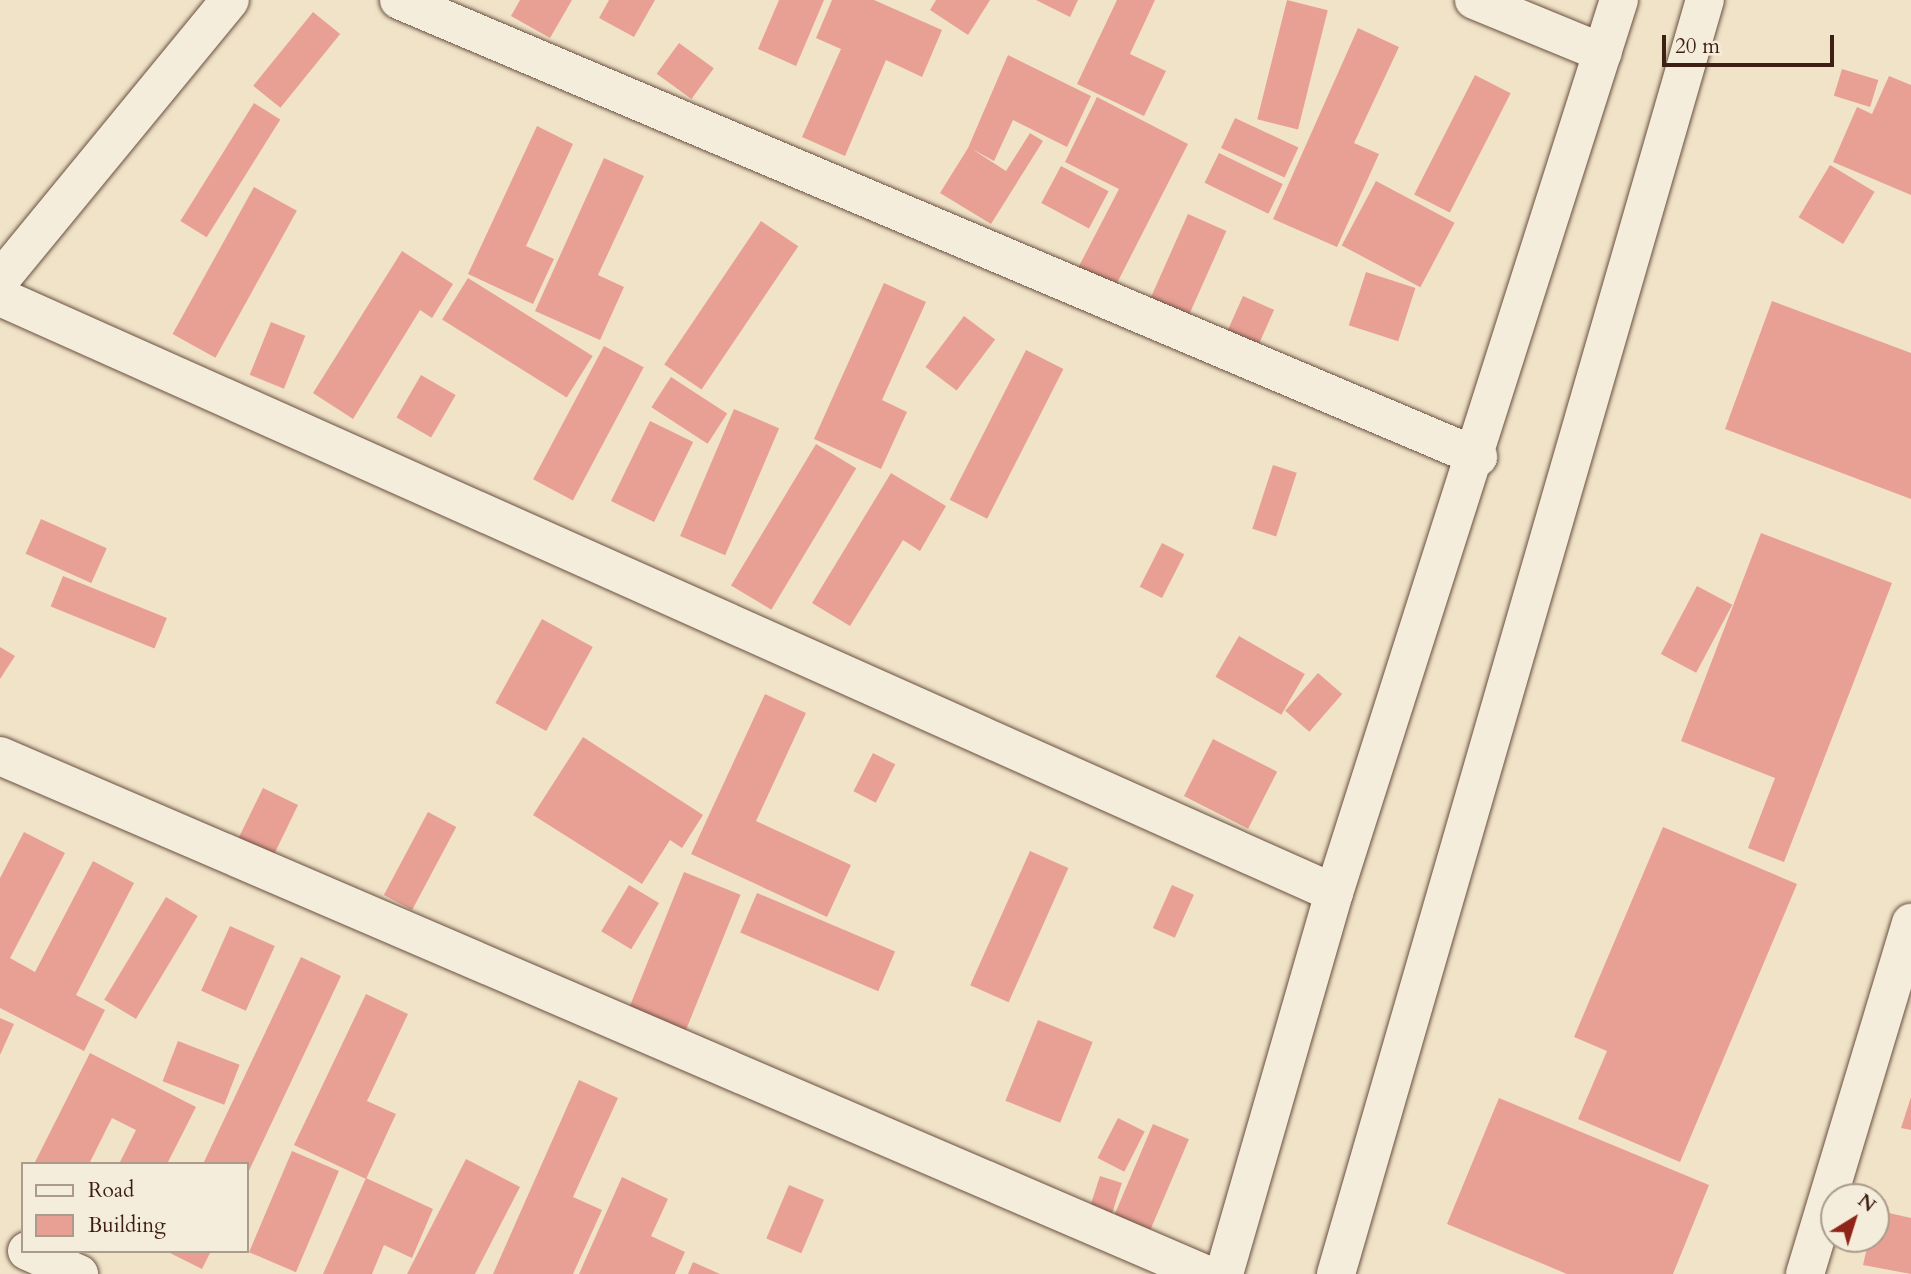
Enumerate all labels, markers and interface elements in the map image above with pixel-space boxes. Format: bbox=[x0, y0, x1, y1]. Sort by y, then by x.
scale bar bbox=[1666, 21, 1838, 65]
text: 20 m bbox=[1675, 32, 1720, 61]
legend bbox=[21, 1162, 248, 1253]
text: Road bbox=[88, 1176, 134, 1205]
north arrow bbox=[1820, 1183, 1890, 1253]
text: N bbox=[1852, 1188, 1881, 1218]
text: Building bbox=[88, 1211, 166, 1240]

